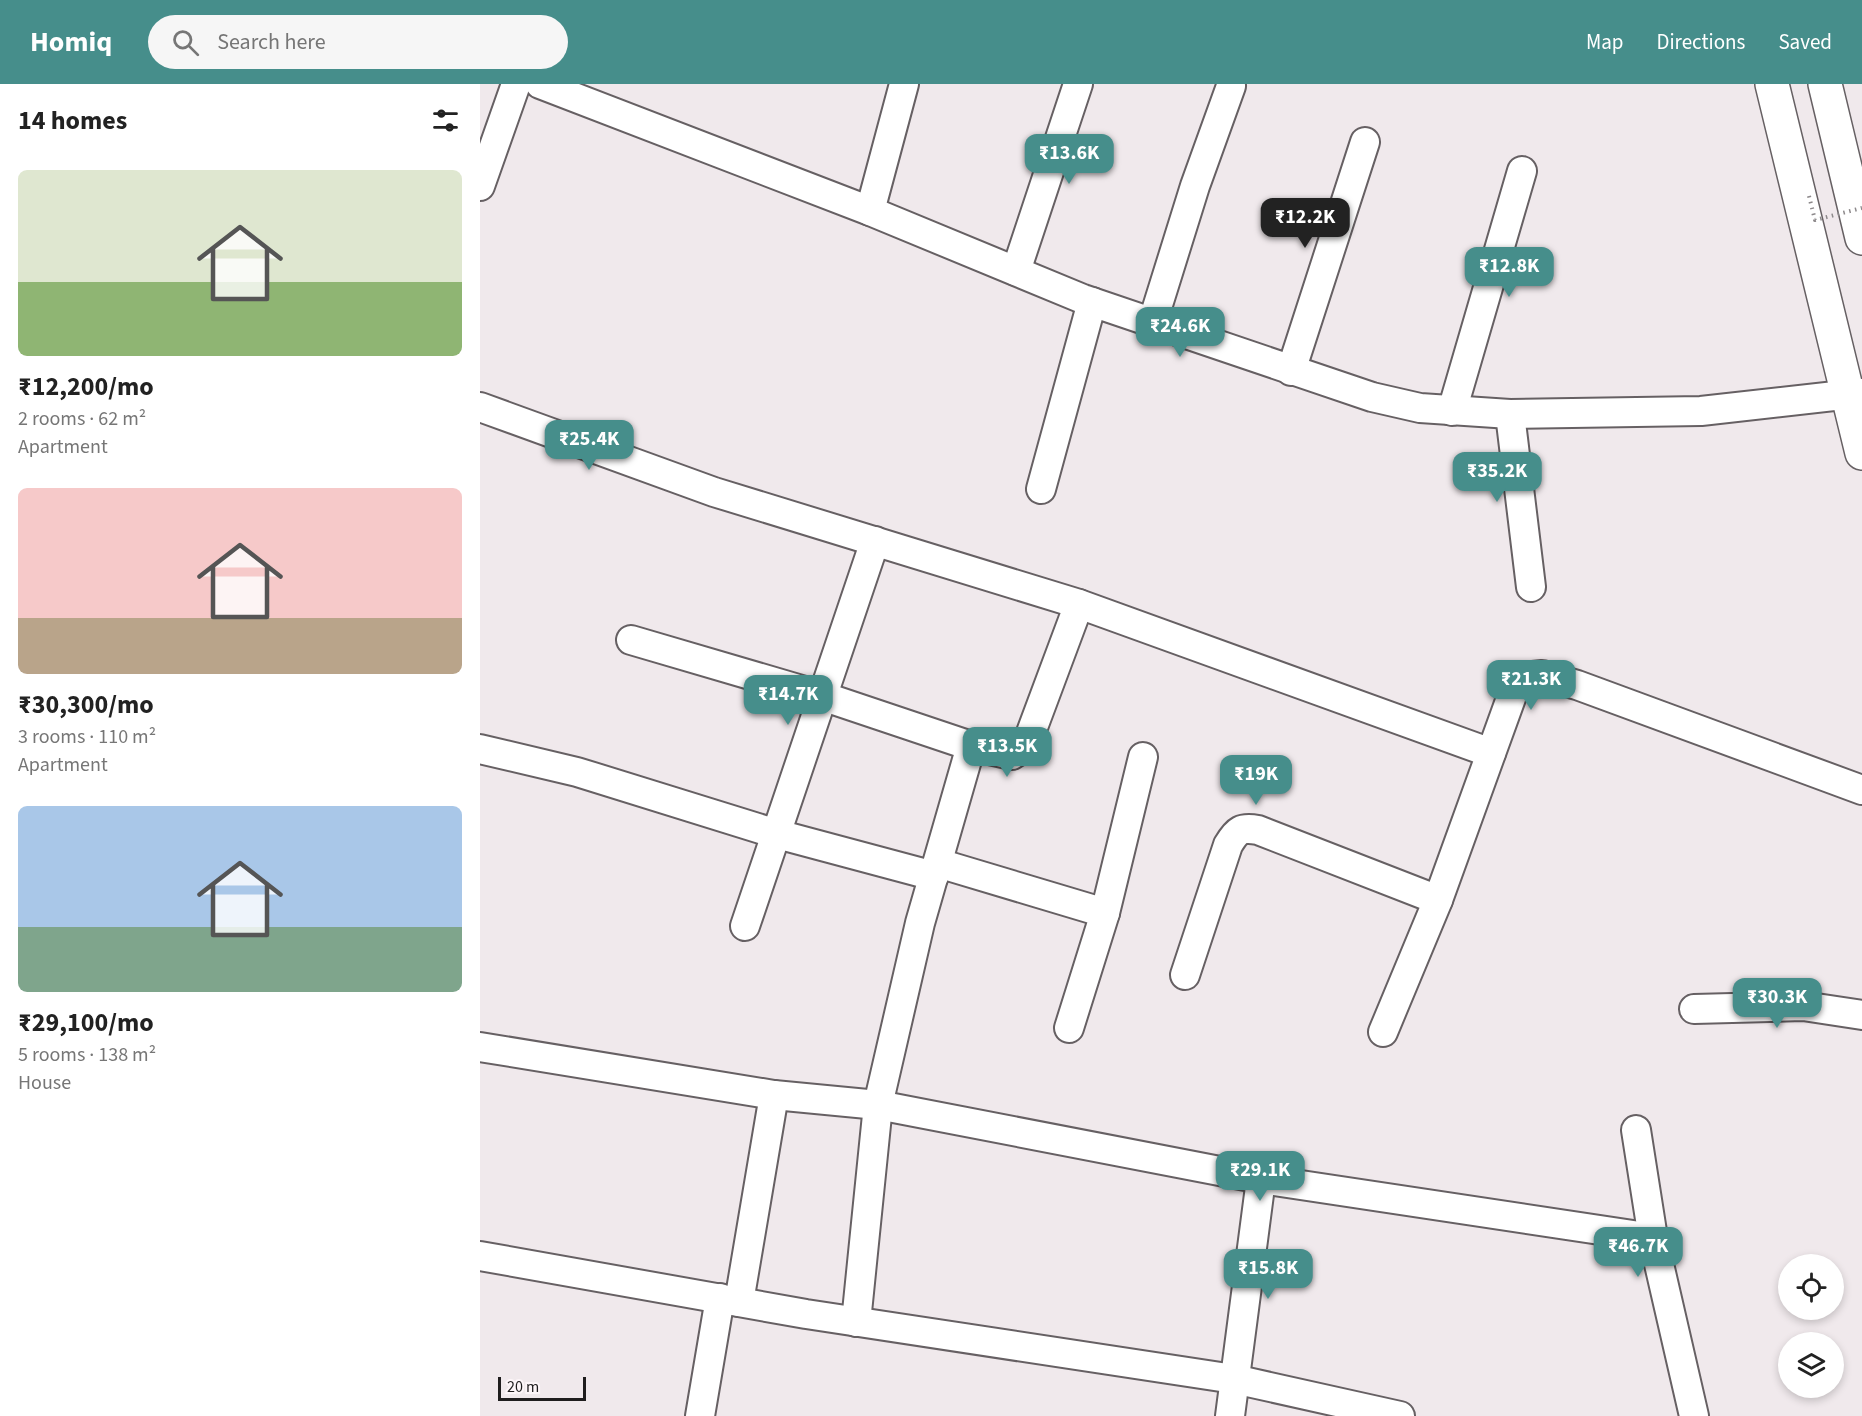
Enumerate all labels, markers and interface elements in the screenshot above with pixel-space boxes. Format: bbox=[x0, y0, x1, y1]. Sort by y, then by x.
search box bbox=[148, 15, 568, 69]
text: Homiq bbox=[30, 22, 112, 62]
icon: search bbox=[169, 26, 202, 59]
text: Search here bbox=[217, 26, 326, 58]
text: Map bbox=[1586, 27, 1624, 57]
text: Directions bbox=[1657, 27, 1745, 57]
text: Saved bbox=[1778, 27, 1832, 57]
text: 14 homes bbox=[18, 102, 127, 139]
icon: filters bbox=[429, 104, 462, 137]
pin: ₹13.6K bbox=[1020, 134, 1118, 185]
text: ₹13.6K bbox=[1039, 139, 1099, 167]
pin: ₹12.2K bbox=[1256, 198, 1354, 249]
text: ₹12.2K bbox=[1275, 203, 1335, 231]
icon: home bbox=[186, 209, 294, 317]
pin: ₹12.8K bbox=[1460, 247, 1558, 298]
text: ₹12.8K bbox=[1479, 252, 1539, 280]
pin: ₹24.6K bbox=[1131, 307, 1229, 358]
text: ₹24.6K bbox=[1150, 312, 1210, 340]
text: ₹12,200/mo bbox=[18, 368, 154, 405]
text: 2 rooms · 62 m² bbox=[18, 405, 146, 433]
pin: ₹25.4K bbox=[540, 420, 638, 471]
text: ₹25.4K bbox=[559, 425, 619, 453]
text: Apartment bbox=[18, 433, 108, 461]
pin: ₹35.2K bbox=[1448, 452, 1546, 503]
text: ₹35.2K bbox=[1467, 457, 1527, 485]
icon: home bbox=[186, 527, 294, 635]
pin: ₹21.3K bbox=[1482, 660, 1580, 711]
text: ₹21.3K bbox=[1501, 665, 1561, 693]
pin: ₹14.7K bbox=[739, 675, 837, 726]
text: ₹14.7K bbox=[758, 680, 818, 708]
text: ₹30,300/mo bbox=[18, 686, 154, 723]
text: 3 rooms · 110 m² bbox=[18, 723, 156, 751]
pin: ₹13.5K bbox=[958, 727, 1056, 778]
text: ₹13.5K bbox=[977, 732, 1037, 760]
text: Apartment bbox=[18, 751, 108, 779]
pin: ₹19K bbox=[1220, 755, 1292, 806]
text: ₹19K bbox=[1234, 760, 1278, 788]
icon: home bbox=[186, 845, 294, 953]
pin: ₹30.3K bbox=[1728, 978, 1826, 1029]
text: ₹30.3K bbox=[1747, 983, 1807, 1011]
text: ₹29,100/mo bbox=[18, 1004, 154, 1041]
text: 5 rooms · 138 m² bbox=[18, 1041, 156, 1069]
text: House bbox=[18, 1069, 71, 1097]
pin: ₹29.1K bbox=[1211, 1151, 1309, 1202]
text: ₹29.1K bbox=[1230, 1156, 1290, 1184]
pin: ₹46.7K bbox=[1589, 1227, 1687, 1278]
text: ₹46.7K bbox=[1608, 1232, 1668, 1260]
pin: ₹15.8K bbox=[1219, 1249, 1317, 1300]
text: ₹15.8K bbox=[1238, 1254, 1298, 1282]
map controls bbox=[1778, 1254, 1844, 1398]
button: locate bbox=[1778, 1254, 1844, 1320]
button: layers bbox=[1778, 1332, 1844, 1398]
scale bar bbox=[498, 1374, 586, 1402]
text: 20 m bbox=[507, 1376, 539, 1398]

